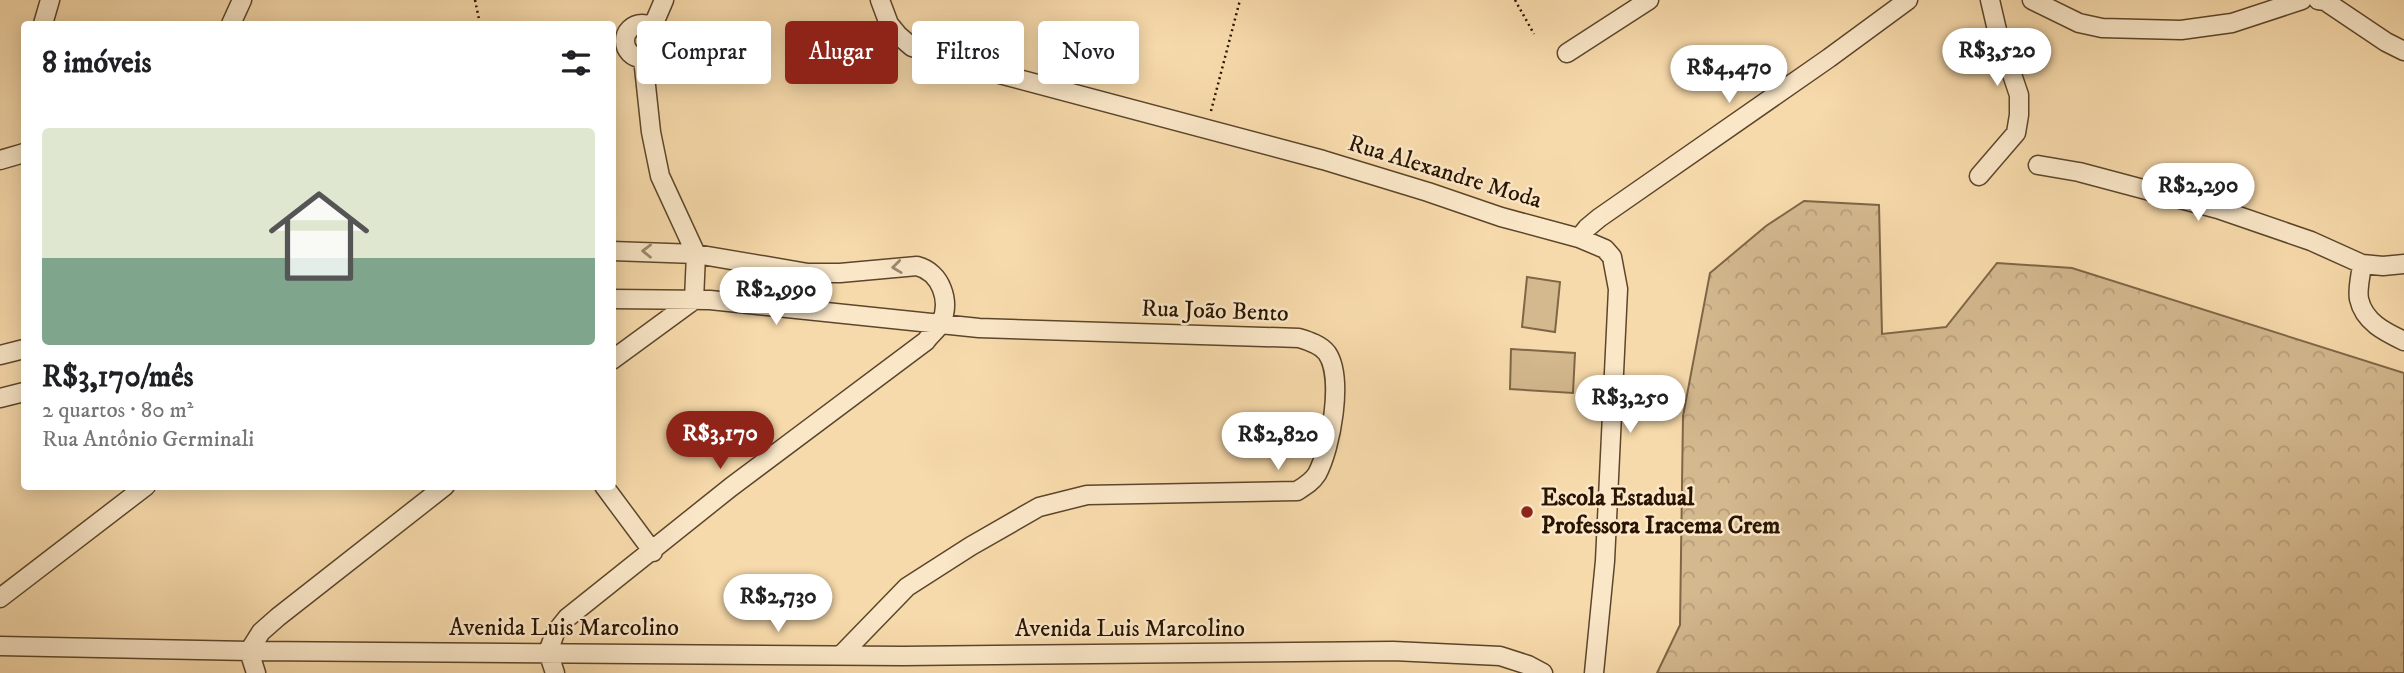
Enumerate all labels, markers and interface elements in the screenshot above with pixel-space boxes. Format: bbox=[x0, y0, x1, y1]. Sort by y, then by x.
chip: Comprar bbox=[637, 21, 771, 84]
chip: Alugar bbox=[785, 21, 898, 84]
chip: Filtros bbox=[912, 21, 1024, 84]
chip: Novo bbox=[1038, 21, 1139, 84]
pin: R$3,520 bbox=[1932, 28, 2062, 88]
text: R$3,520 bbox=[1958, 36, 2036, 65]
icon: filters bbox=[557, 44, 595, 82]
text: 8 imóveis bbox=[42, 45, 152, 82]
pin: R$4,470 bbox=[1664, 46, 1794, 105]
text: R$4,470 bbox=[1686, 53, 1772, 82]
street label: Rua Alexandre Moda bbox=[1344, 128, 1546, 216]
pin: R$2,290 bbox=[2133, 164, 2263, 223]
text: R$2,290 bbox=[2158, 171, 2238, 200]
icon: home bbox=[256, 173, 382, 299]
one-way arrow bbox=[641, 243, 652, 259]
one-way arrow bbox=[891, 260, 903, 275]
pin: R$2,990 bbox=[711, 268, 841, 327]
text: R$2,990 bbox=[736, 275, 816, 304]
street label: Rua João Bento bbox=[1141, 293, 1289, 329]
text: R$3,170/mês bbox=[42, 359, 194, 396]
pin: R$3,250 bbox=[1565, 376, 1695, 435]
text: R$3,250 bbox=[1591, 383, 1669, 412]
text: 2 quartos · 80 m² bbox=[42, 396, 194, 425]
pin: R$3,170 bbox=[655, 412, 785, 471]
pin: R$2,820 bbox=[1213, 412, 1343, 472]
text: R$3,170 bbox=[682, 419, 758, 448]
text: R$2,820 bbox=[1238, 420, 1318, 449]
text: Rua Antônio Germinali bbox=[42, 425, 254, 454]
place label: Escola Estadual Professora Iracema Crem bbox=[1541, 483, 1780, 541]
marker: Escola Estadual Professora Iracema Crem bbox=[1519, 504, 1535, 520]
pin: R$2,730 bbox=[713, 574, 843, 634]
text: R$2,730 bbox=[739, 582, 817, 611]
street label: Avenida Luis Marcolino bbox=[449, 613, 679, 643]
street label: Avenida Luis Marcolino bbox=[1015, 614, 1245, 644]

